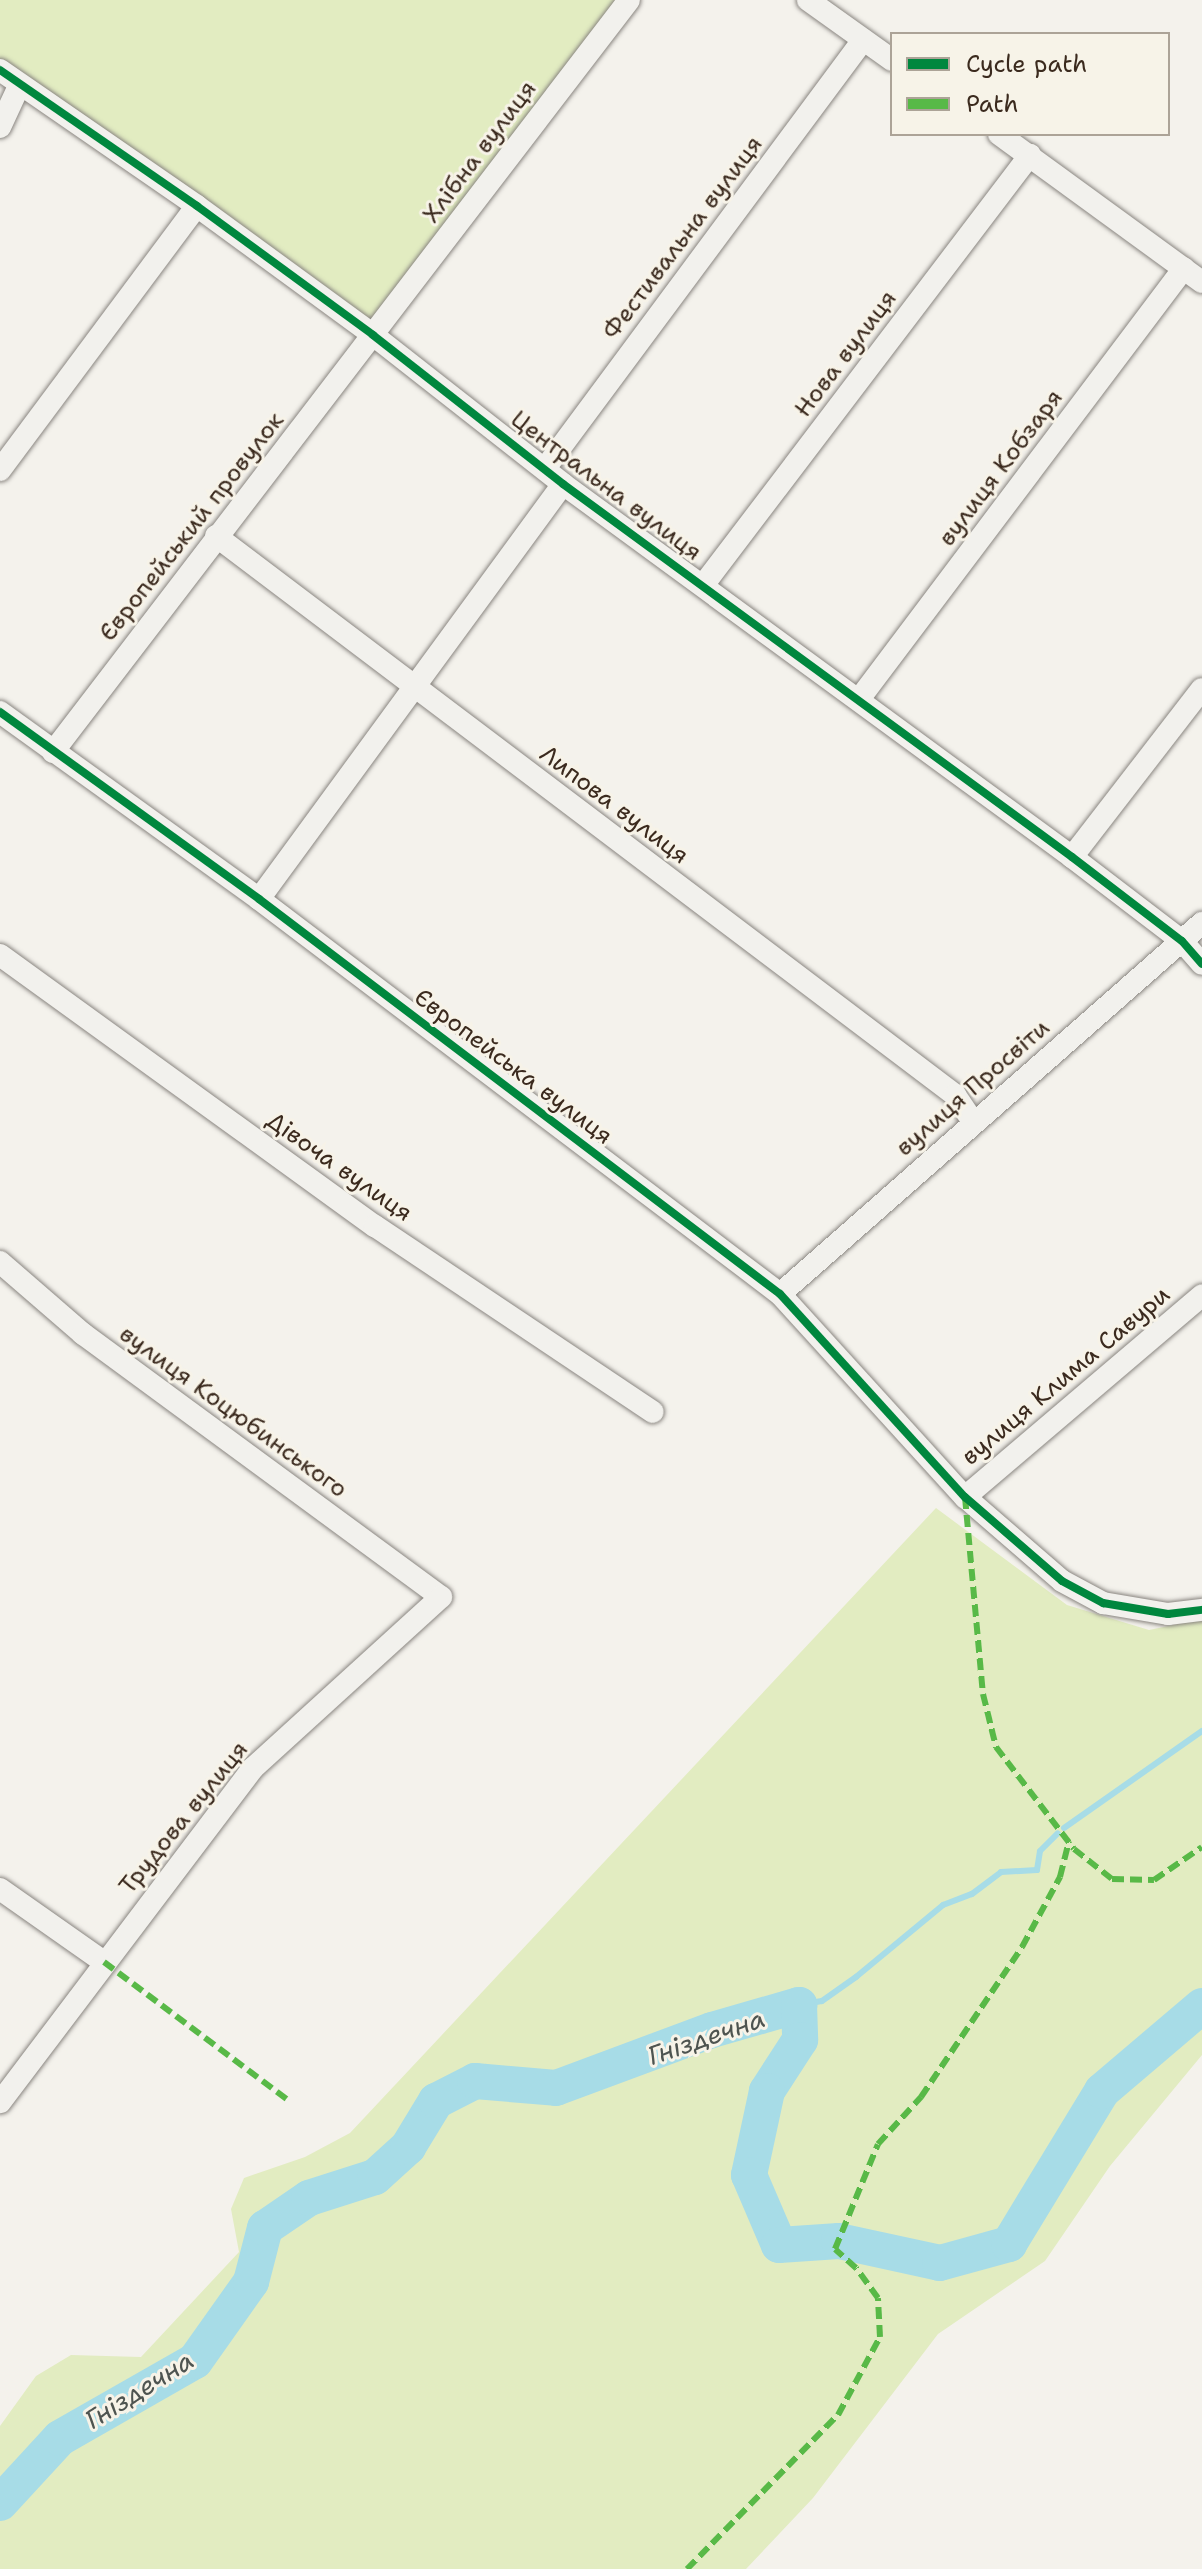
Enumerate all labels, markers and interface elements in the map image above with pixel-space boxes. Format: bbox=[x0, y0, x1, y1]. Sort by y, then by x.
legend bbox=[890, 32, 1170, 136]
text: Cycle path bbox=[966, 48, 1087, 80]
street label: Хлібна вулиця bbox=[417, 75, 543, 229]
text: Path bbox=[966, 88, 1018, 120]
street label: Фестивальна вулиця bbox=[597, 131, 769, 345]
street label: Нова вулиця bbox=[789, 285, 903, 423]
street label: вулиця Кобзаря bbox=[933, 384, 1069, 552]
street label: Центральна вулиця bbox=[505, 405, 707, 567]
street label: Європейський провулок bbox=[94, 407, 290, 647]
street label: Липова вулиця bbox=[534, 740, 694, 870]
street label: Європейська вулиця bbox=[408, 983, 618, 1151]
street label: вулиця Просвіти bbox=[890, 1014, 1056, 1162]
street label: Дівоча вулиця bbox=[261, 1106, 417, 1228]
street label: вулиця Клима Савури bbox=[956, 1280, 1176, 1472]
street label: вулиця Коцюбинського bbox=[114, 1320, 352, 1504]
street label: Трудова вулиця bbox=[114, 1736, 254, 1900]
water label: Гніздечна bbox=[643, 2002, 769, 2072]
water label: Гніздечна bbox=[79, 2344, 199, 2436]

